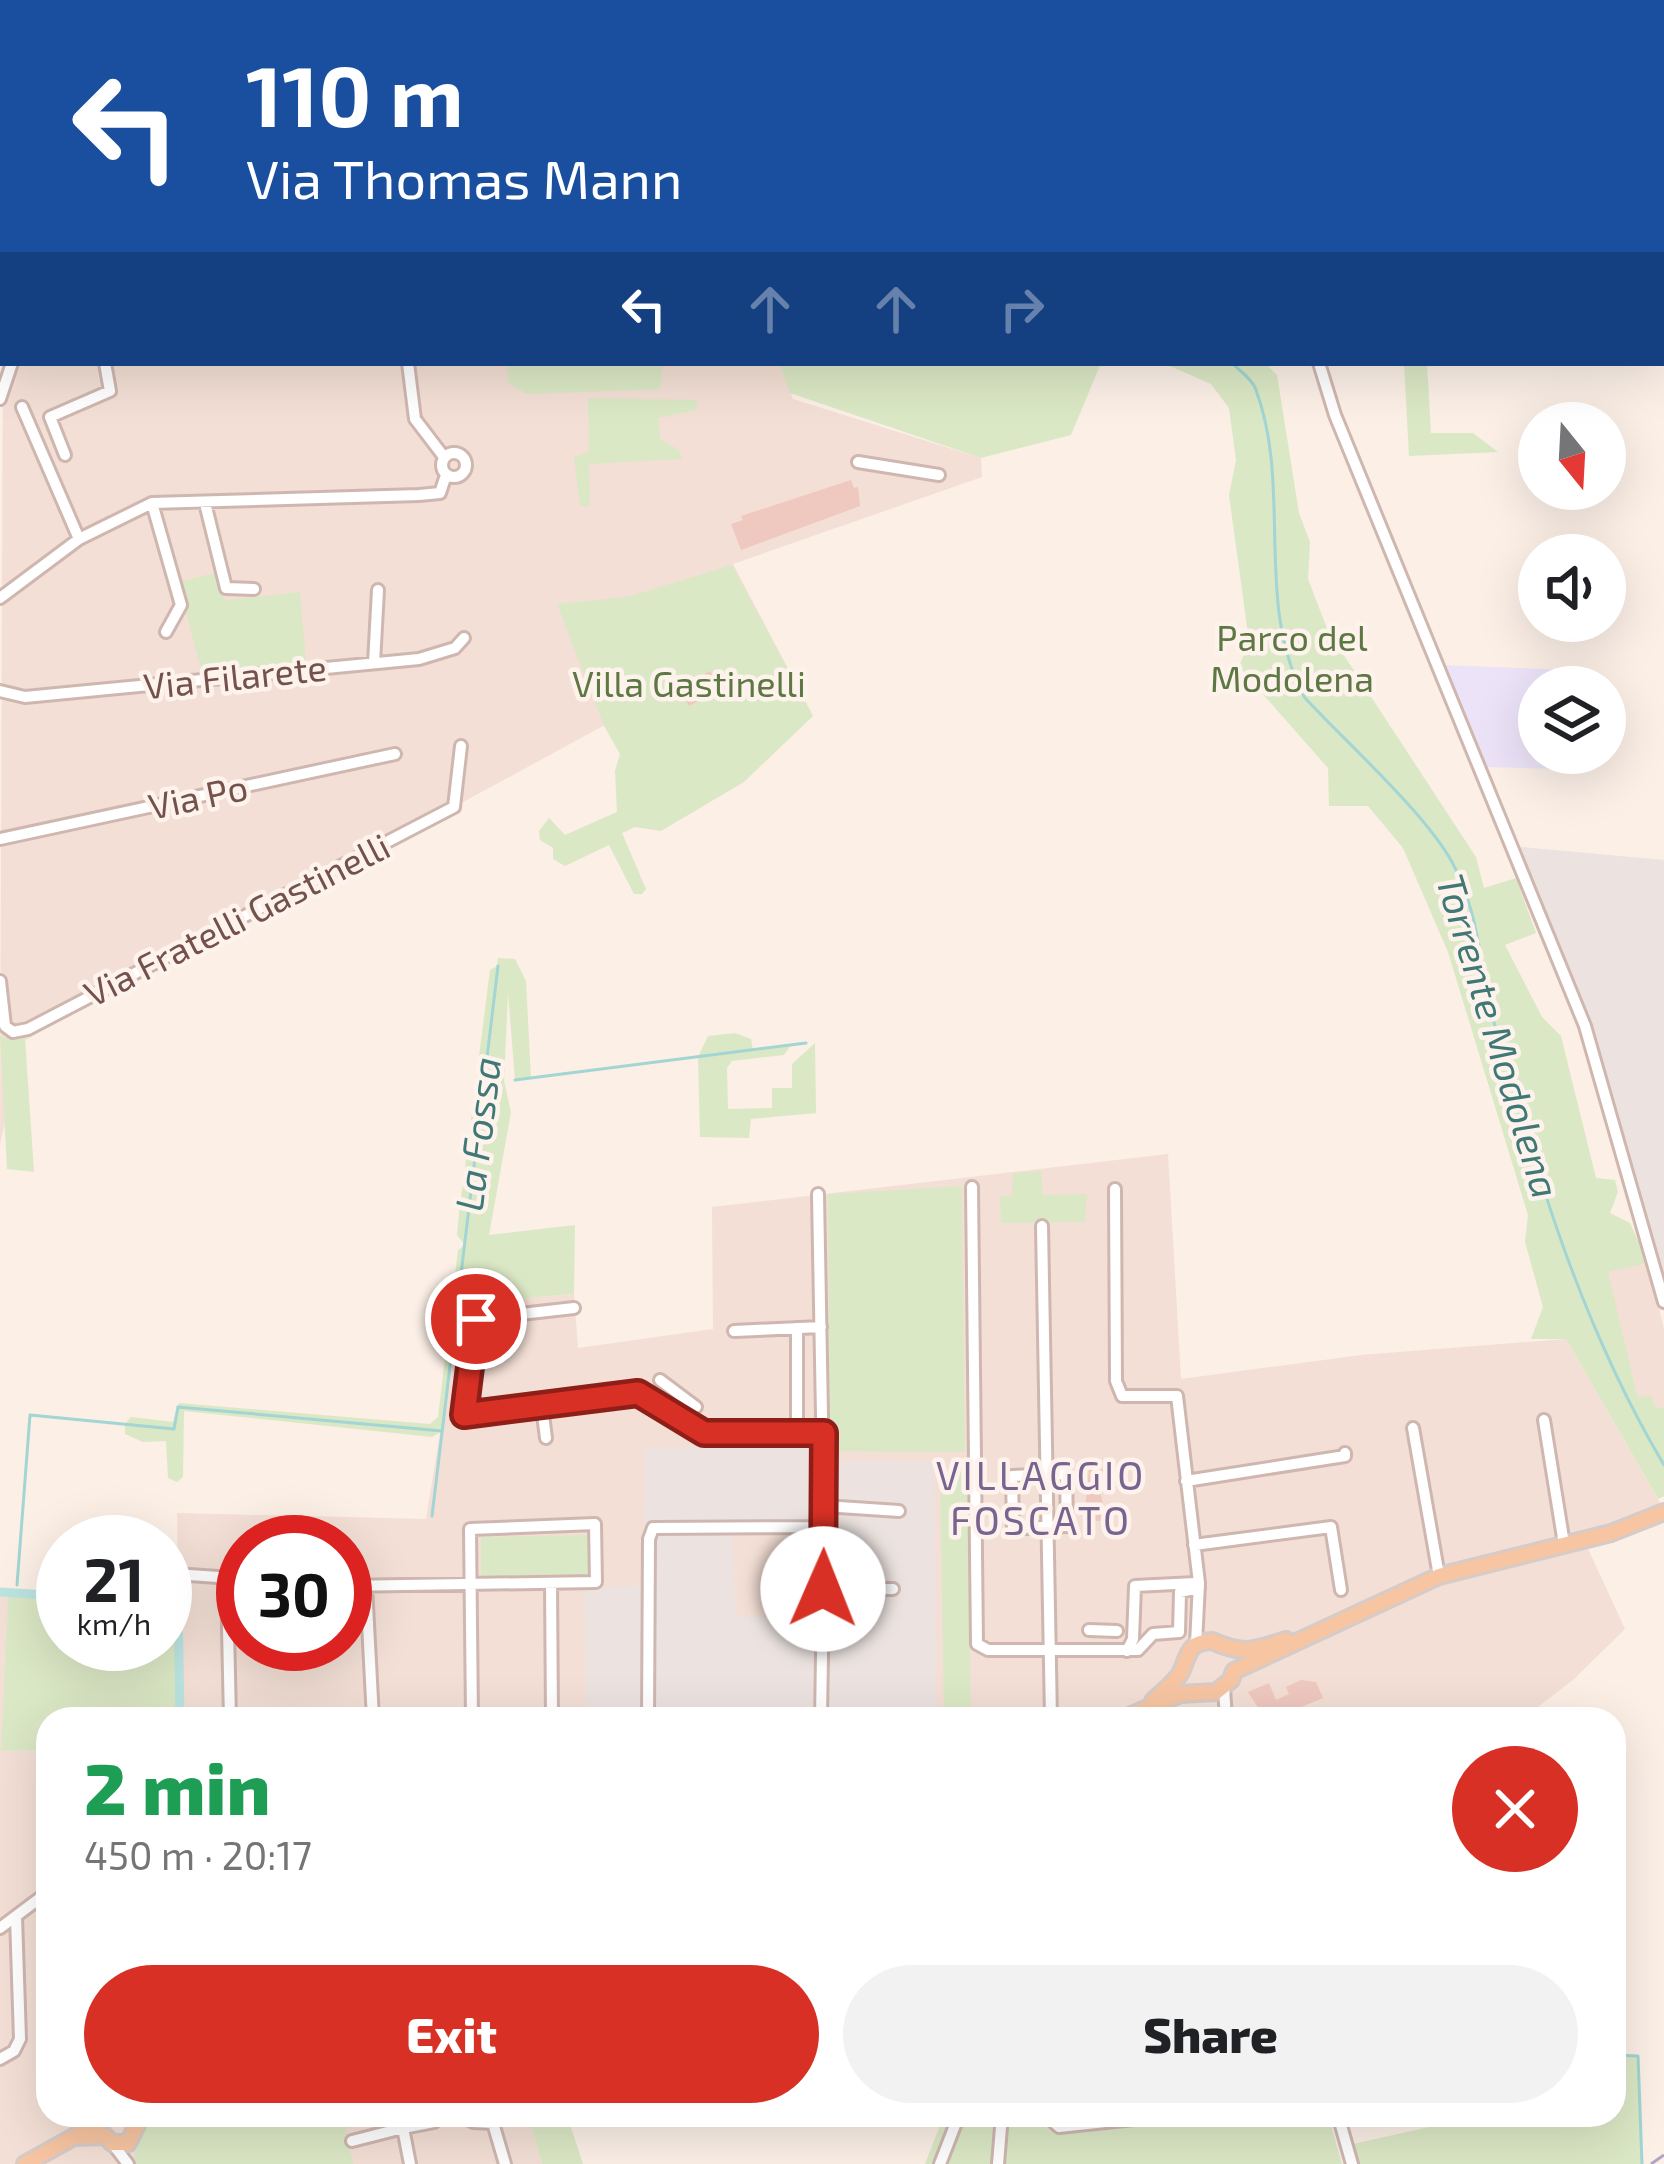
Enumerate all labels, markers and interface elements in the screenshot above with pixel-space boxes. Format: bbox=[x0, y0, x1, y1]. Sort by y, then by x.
text: 110 m bbox=[246, 43, 464, 144]
icon: left bbox=[48, 48, 204, 204]
text: Via Thomas Mann bbox=[246, 145, 682, 210]
icon: left bbox=[611, 276, 677, 342]
icon: ahead bbox=[737, 276, 803, 342]
icon: ahead bbox=[863, 276, 929, 342]
icon: right bbox=[989, 276, 1055, 342]
north arrow bbox=[1518, 402, 1626, 510]
map controls bbox=[1518, 402, 1626, 774]
button: sound bbox=[1518, 534, 1626, 642]
park label: Parco del Modolena bbox=[1210, 615, 1374, 699]
street label: Via Filarete bbox=[141, 645, 328, 706]
park label: Villa Gastinelli bbox=[572, 661, 806, 704]
button: layers bbox=[1518, 666, 1626, 774]
street label: Via Po bbox=[144, 764, 251, 827]
street label: Via Fratelli Gastinelli bbox=[76, 823, 396, 1014]
water label: Torrente Modolena bbox=[1428, 868, 1571, 1203]
water label: La Fossa bbox=[444, 1054, 509, 1214]
pin bbox=[425, 1268, 527, 1370]
icon: arrive bbox=[443, 1286, 509, 1352]
district label: VILLAGGIO FOSCATO bbox=[936, 1451, 1146, 1543]
speed limit sign: 30 bbox=[216, 1515, 372, 1671]
position arrow bbox=[760, 1526, 886, 1652]
text: 21 bbox=[84, 1542, 144, 1614]
text: km/h bbox=[77, 1605, 151, 1641]
text: 2 min bbox=[84, 1743, 270, 1829]
button: close bbox=[1452, 1746, 1578, 1872]
text: 450 m · 20:17 bbox=[84, 1831, 312, 1878]
button: Exit bbox=[84, 1965, 819, 2103]
button: Share bbox=[843, 1965, 1578, 2103]

